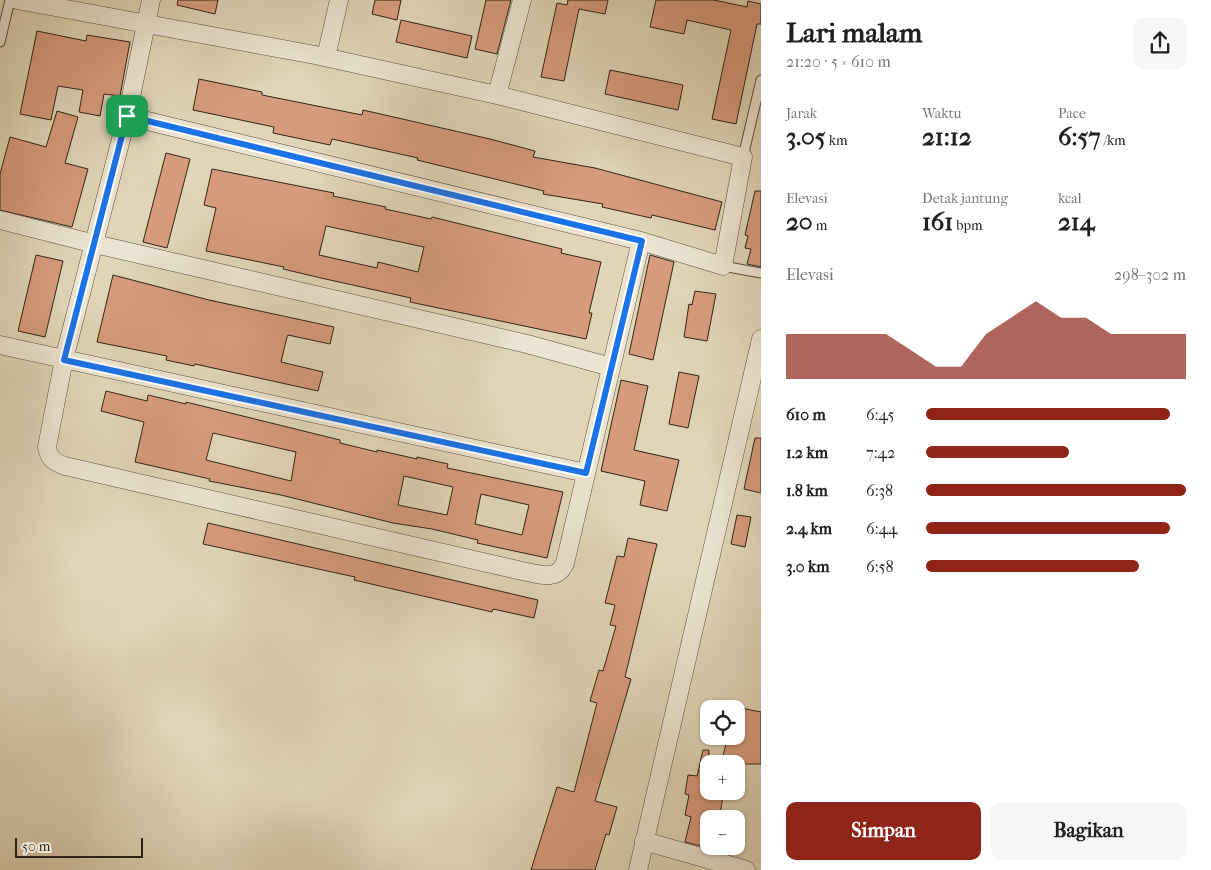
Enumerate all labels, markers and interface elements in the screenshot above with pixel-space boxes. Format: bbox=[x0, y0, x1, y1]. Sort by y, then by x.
text: Lari malam bbox=[786, 16, 922, 49]
button: share bbox=[1134, 17, 1186, 69]
text: 21:20 · 5 × 610 m bbox=[786, 52, 891, 71]
pin bbox=[106, 95, 148, 137]
icon: arrive bbox=[113, 102, 141, 130]
text: Jarak bbox=[786, 105, 817, 122]
text: Waktu bbox=[922, 105, 961, 122]
text: Pace bbox=[1058, 105, 1086, 122]
text: 3.05 bbox=[786, 122, 826, 151]
text: 21:12 bbox=[922, 122, 972, 151]
text: 6:57 bbox=[1058, 122, 1100, 151]
text: km bbox=[826, 132, 848, 149]
text: /km bbox=[1100, 132, 1126, 149]
text: Elevasi bbox=[786, 190, 828, 207]
text: Detak jantung bbox=[922, 190, 1008, 207]
text: kcal bbox=[1058, 190, 1082, 207]
text: 20 bbox=[786, 207, 813, 236]
text: 161 bbox=[922, 207, 953, 236]
text: 214 bbox=[1058, 207, 1095, 236]
text: m bbox=[813, 217, 827, 234]
text: bpm bbox=[953, 217, 983, 234]
text: Elevasi bbox=[786, 265, 834, 284]
text: 298–302 m bbox=[1114, 265, 1186, 284]
text: 610 m bbox=[786, 405, 826, 424]
text: 6:45 bbox=[866, 405, 894, 424]
text: 1.2 km bbox=[786, 443, 828, 462]
text: 7:42 bbox=[866, 443, 895, 462]
text: 1.8 km bbox=[786, 481, 828, 500]
text: 6:38 bbox=[866, 481, 893, 500]
text: 2.4 km bbox=[786, 519, 832, 538]
text: 6:44 bbox=[866, 519, 898, 538]
text: 3.0 km bbox=[786, 557, 829, 576]
text: 6:58 bbox=[866, 557, 894, 576]
map controls bbox=[700, 700, 745, 855]
button: locate bbox=[700, 700, 745, 745]
button: + bbox=[700, 755, 745, 800]
button: Simpan bbox=[786, 802, 981, 860]
button: Bagikan bbox=[991, 802, 1186, 860]
button: − bbox=[700, 810, 745, 855]
scale bar bbox=[15, 835, 142, 858]
text: 50 m bbox=[22, 838, 50, 855]

